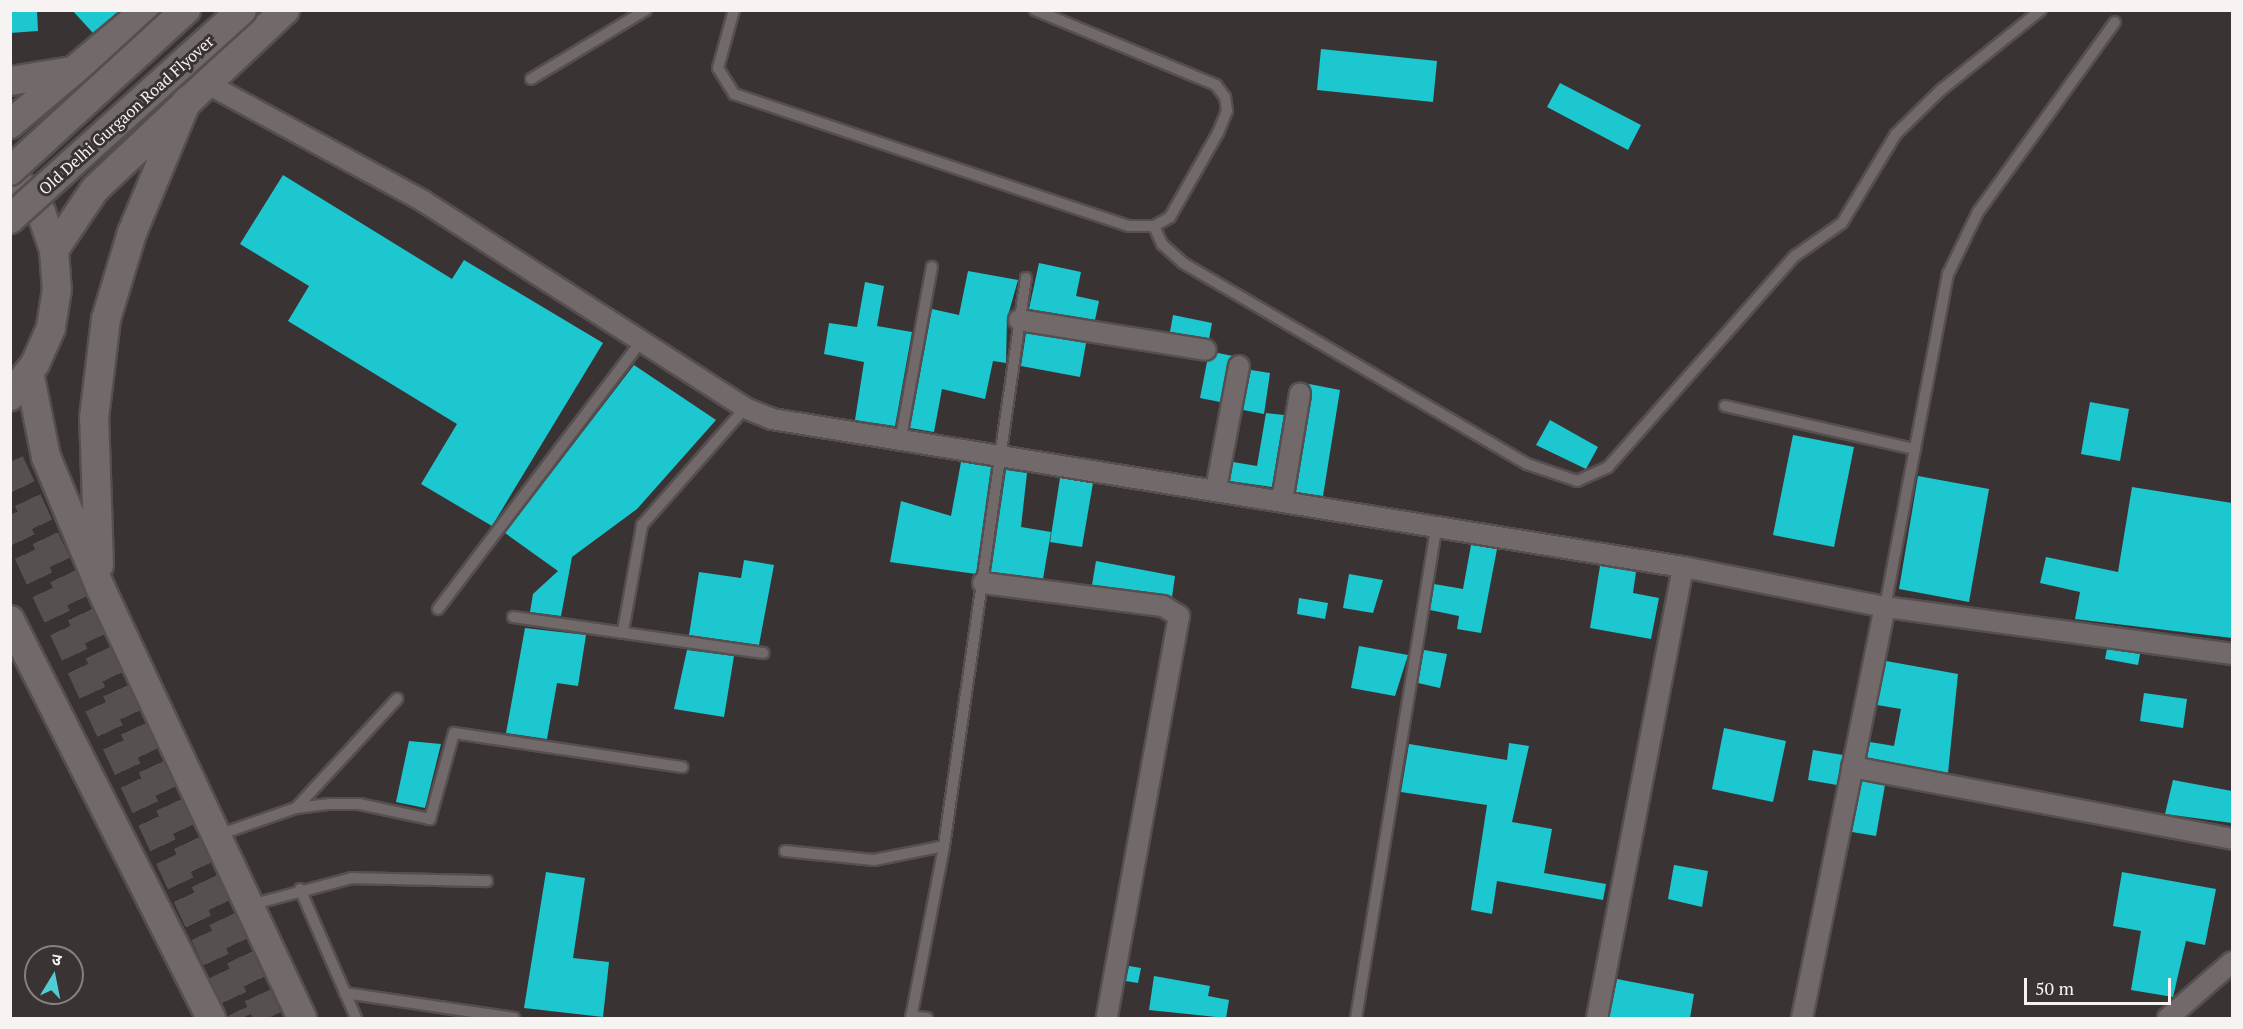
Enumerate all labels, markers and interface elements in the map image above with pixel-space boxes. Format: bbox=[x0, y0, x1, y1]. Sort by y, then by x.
street label: Old Delhi Gurgaon Road Flyover bbox=[35, 31, 217, 199]
north arrow bbox=[24, 945, 84, 1005]
text: उ bbox=[50, 948, 63, 971]
scale bar bbox=[2027, 966, 2174, 1004]
text: 50 m bbox=[2035, 976, 2074, 1000]

